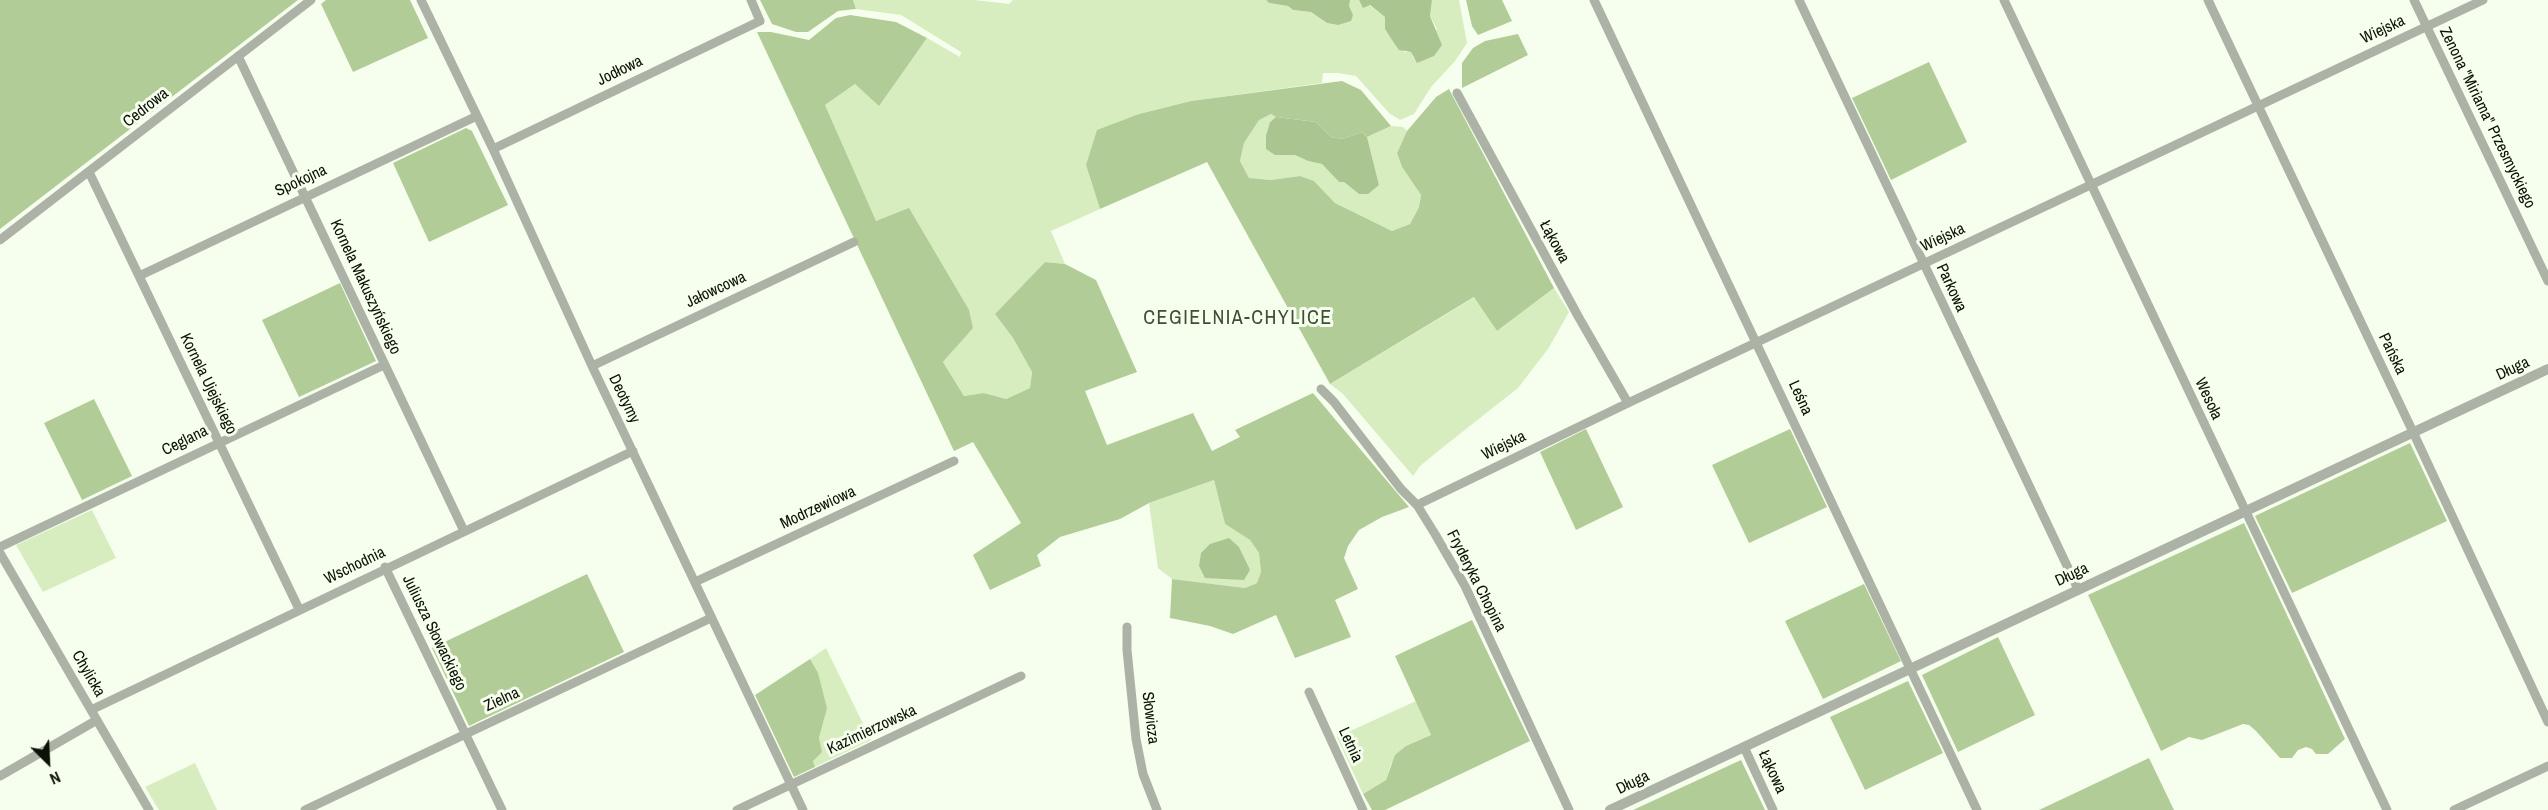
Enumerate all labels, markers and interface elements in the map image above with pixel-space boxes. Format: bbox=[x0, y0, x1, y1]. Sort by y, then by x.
street label: Wiejska bbox=[2358, 11, 2408, 49]
street label: Zenona "Miriama" Przesmyckiego bbox=[2435, 24, 2539, 212]
street label: Jodłowa bbox=[594, 52, 646, 90]
street label: Cedrowa bbox=[119, 84, 173, 132]
street label: Spokojna bbox=[272, 161, 330, 201]
street label: Kornela Makuszyńskiego bbox=[325, 217, 405, 357]
street label: Łąkowa bbox=[1535, 218, 1573, 266]
street label: Wiejska bbox=[1918, 219, 1968, 257]
street label: Parkowa bbox=[1932, 261, 1970, 315]
street label: Jałowcowa bbox=[683, 268, 749, 312]
district label: CEGIELNIA-CHYLICE bbox=[1143, 307, 1333, 331]
street label: Kornela Ujejskiego bbox=[175, 330, 241, 438]
street label: Pańska bbox=[2374, 330, 2410, 378]
street label: Długa bbox=[2493, 353, 2533, 385]
street label: Deotymy bbox=[604, 372, 644, 426]
street label: Wesoła bbox=[2190, 375, 2226, 423]
street label: Leśna bbox=[1784, 378, 1816, 418]
street label: Ceglana bbox=[159, 422, 211, 460]
street label: Wiejska bbox=[1479, 427, 1529, 465]
street label: Modrzewiowa bbox=[777, 482, 859, 534]
street label: Fryderyka Chopina bbox=[1442, 527, 1510, 635]
street label: Wschodnia bbox=[321, 543, 389, 589]
street label: Długa bbox=[2052, 559, 2092, 591]
street label: Juliusza Słowackiego bbox=[398, 572, 470, 694]
street label: Chylicka bbox=[67, 647, 109, 701]
street label: Zielna bbox=[481, 684, 523, 716]
street label: Słowicza bbox=[1137, 691, 1163, 745]
street label: Kazimierzowska bbox=[824, 701, 920, 759]
street label: Letnia bbox=[1334, 724, 1366, 766]
north arrow bbox=[18, 732, 78, 792]
street label: Łąkowa bbox=[1754, 747, 1790, 797]
text: N bbox=[47, 766, 64, 790]
street label: Długa bbox=[1613, 767, 1653, 799]

